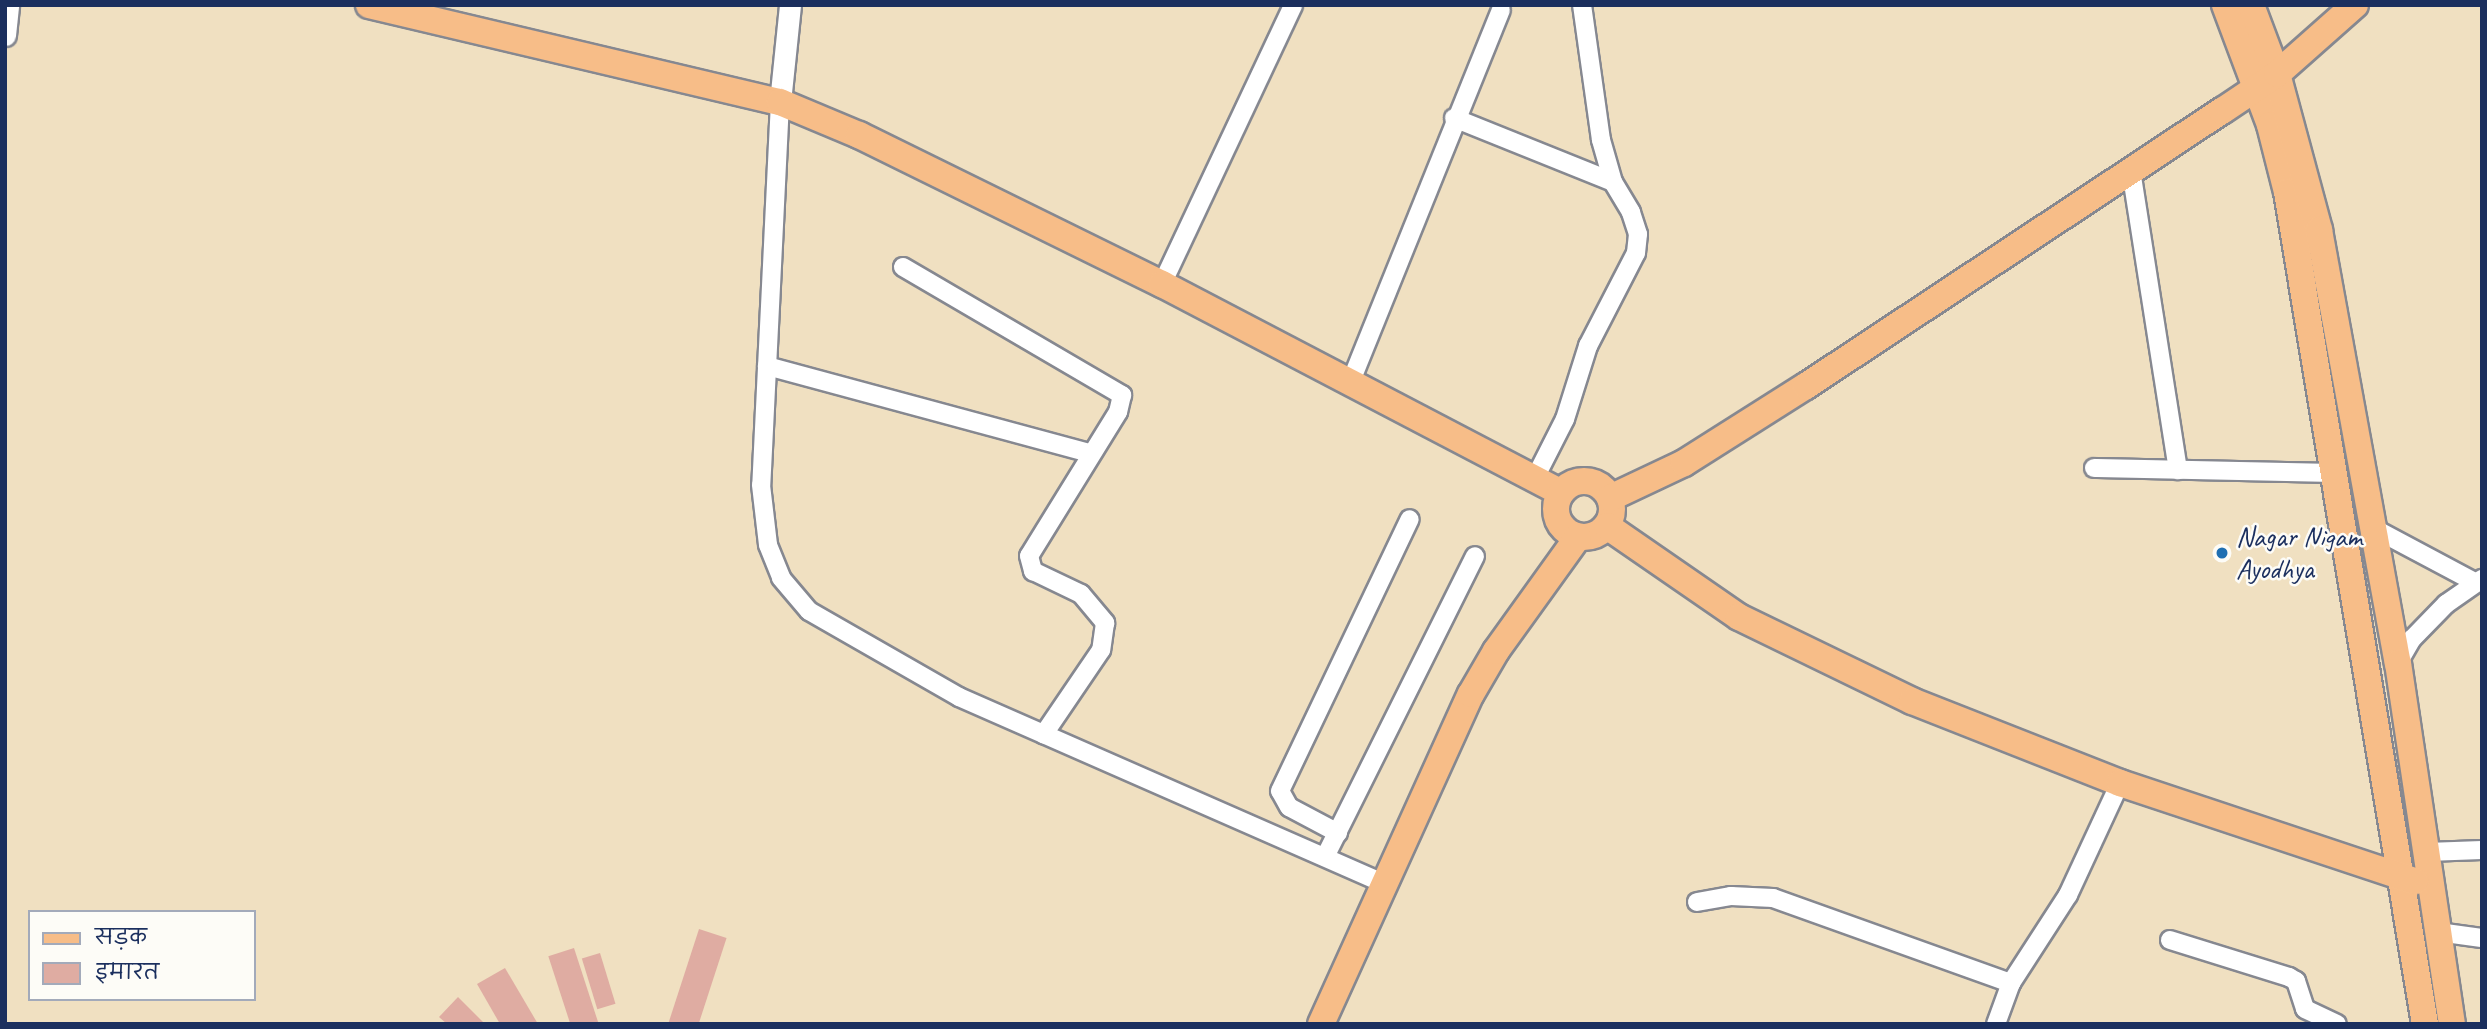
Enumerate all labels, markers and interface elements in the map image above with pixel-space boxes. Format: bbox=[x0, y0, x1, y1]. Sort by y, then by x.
place label: Nagar Nigam Ayodhya bbox=[2236, 520, 2364, 586]
marker: Nagar Nigam Ayodhya bbox=[2214, 545, 2230, 561]
legend bbox=[28, 910, 256, 1001]
text: सड़क bbox=[95, 924, 147, 950]
text: इमारत bbox=[95, 959, 159, 985]

